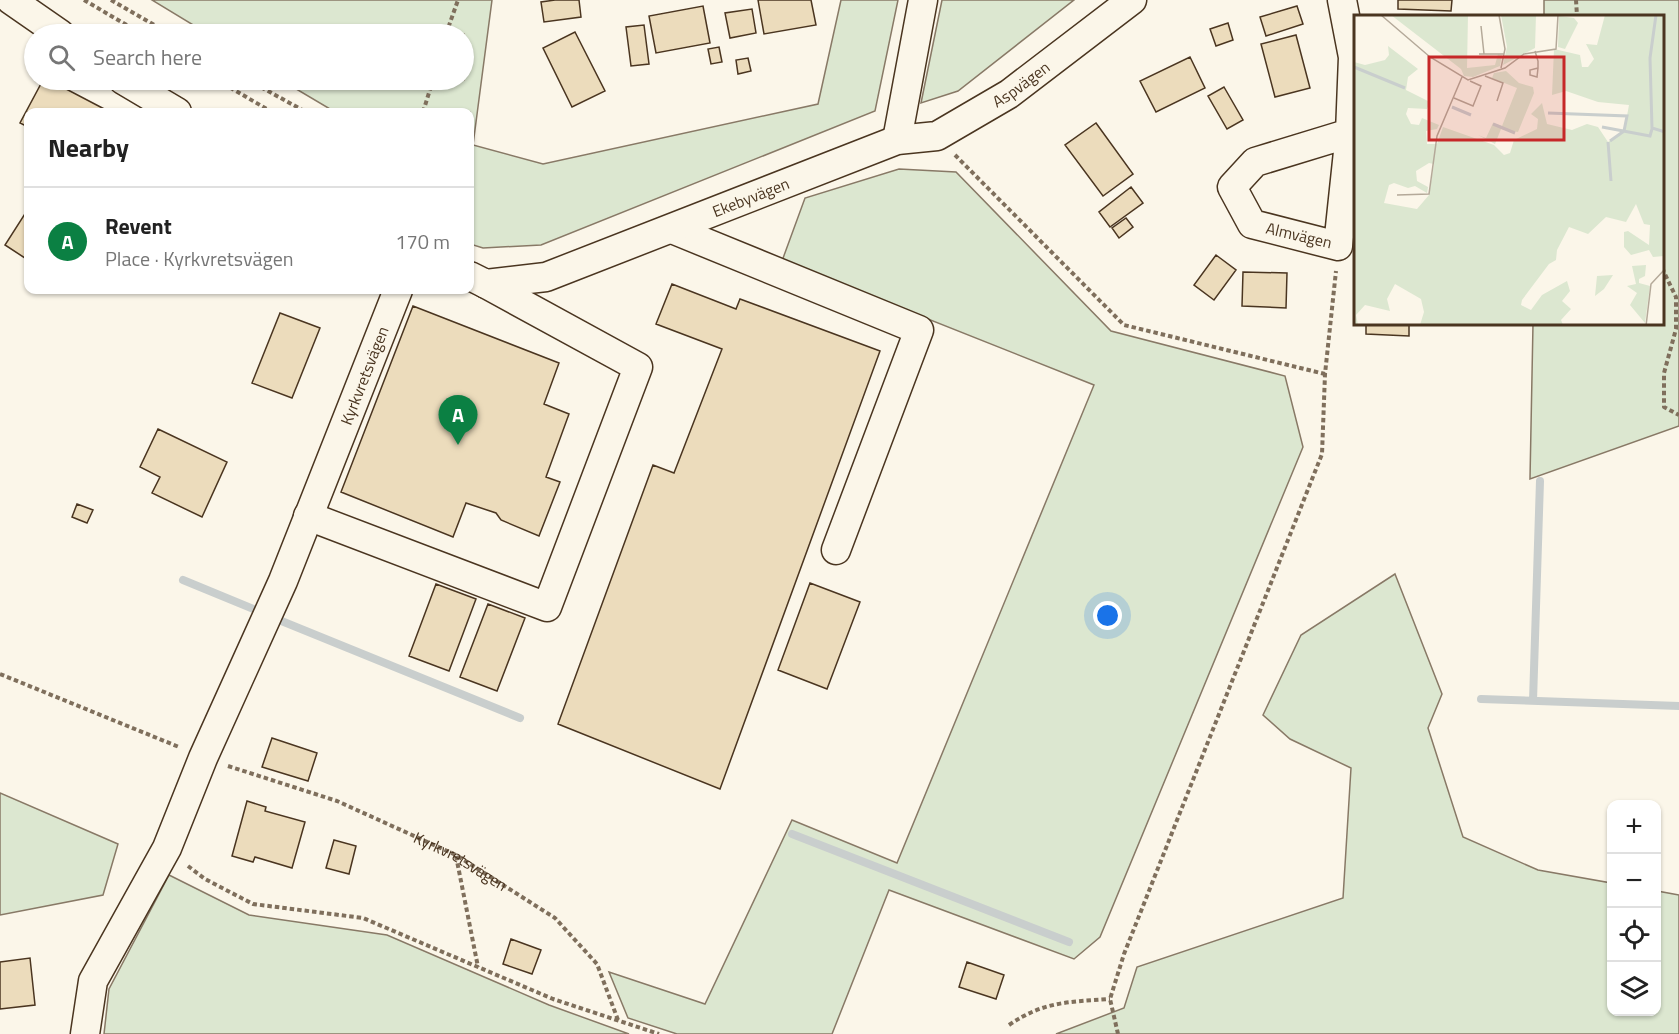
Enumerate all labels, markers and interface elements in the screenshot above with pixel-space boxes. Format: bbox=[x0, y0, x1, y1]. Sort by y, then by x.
inset map bbox=[1354, 15, 1664, 326]
search box bbox=[24, 24, 474, 90]
text: Search here bbox=[93, 40, 202, 74]
icon: search bbox=[45, 41, 78, 74]
street label: Aspvägen bbox=[988, 55, 1055, 113]
text: Nearby bbox=[48, 128, 129, 167]
street label: Ekebyvägen bbox=[709, 171, 793, 223]
text: Revent bbox=[105, 209, 172, 243]
street label: Almvägen bbox=[1264, 216, 1334, 254]
text: A bbox=[61, 226, 74, 257]
text: 170 m bbox=[395, 226, 450, 257]
text: Place · Kyrkvretsvägen bbox=[105, 243, 294, 274]
street label: Kyrkvretsvägen bbox=[334, 323, 395, 428]
pin: A bbox=[438, 396, 478, 445]
your location bbox=[1093, 601, 1122, 630]
map controls bbox=[1607, 800, 1661, 1016]
button: + bbox=[1607, 800, 1661, 854]
street label: Kyrkvretsvägen bbox=[410, 825, 512, 897]
button: − bbox=[1607, 854, 1661, 908]
button: locate bbox=[1607, 908, 1661, 962]
button: layers bbox=[1607, 962, 1661, 1016]

